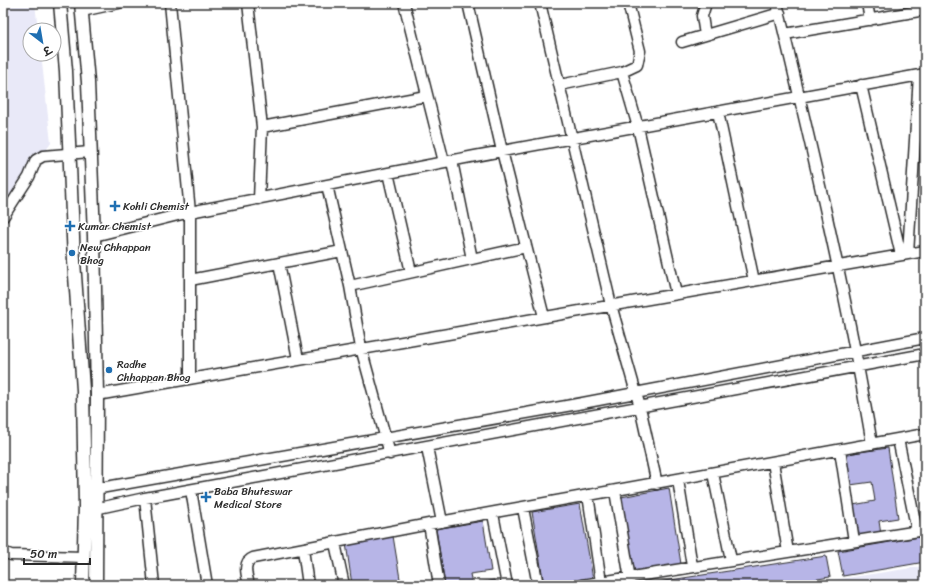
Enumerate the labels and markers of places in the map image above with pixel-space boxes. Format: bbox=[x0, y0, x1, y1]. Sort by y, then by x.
place label: Kohli Chemist bbox=[123, 197, 190, 216]
marker: Kohli Chemist bbox=[110, 201, 120, 211]
place label: Kumar Chemist bbox=[78, 217, 151, 236]
marker: Kumar Chemist bbox=[65, 221, 75, 231]
place label: New Chhappan Bhog bbox=[80, 238, 151, 270]
marker: New Chhappan Bhog bbox=[67, 248, 77, 258]
place label: Radhe Chhappan Bhog bbox=[117, 355, 191, 387]
marker: Radhe Chhappan Bhog bbox=[104, 365, 114, 375]
place label: Baba Bhuteswar Medical Store bbox=[214, 482, 293, 514]
marker: Baba Bhuteswar Medical Store bbox=[201, 492, 211, 502]

